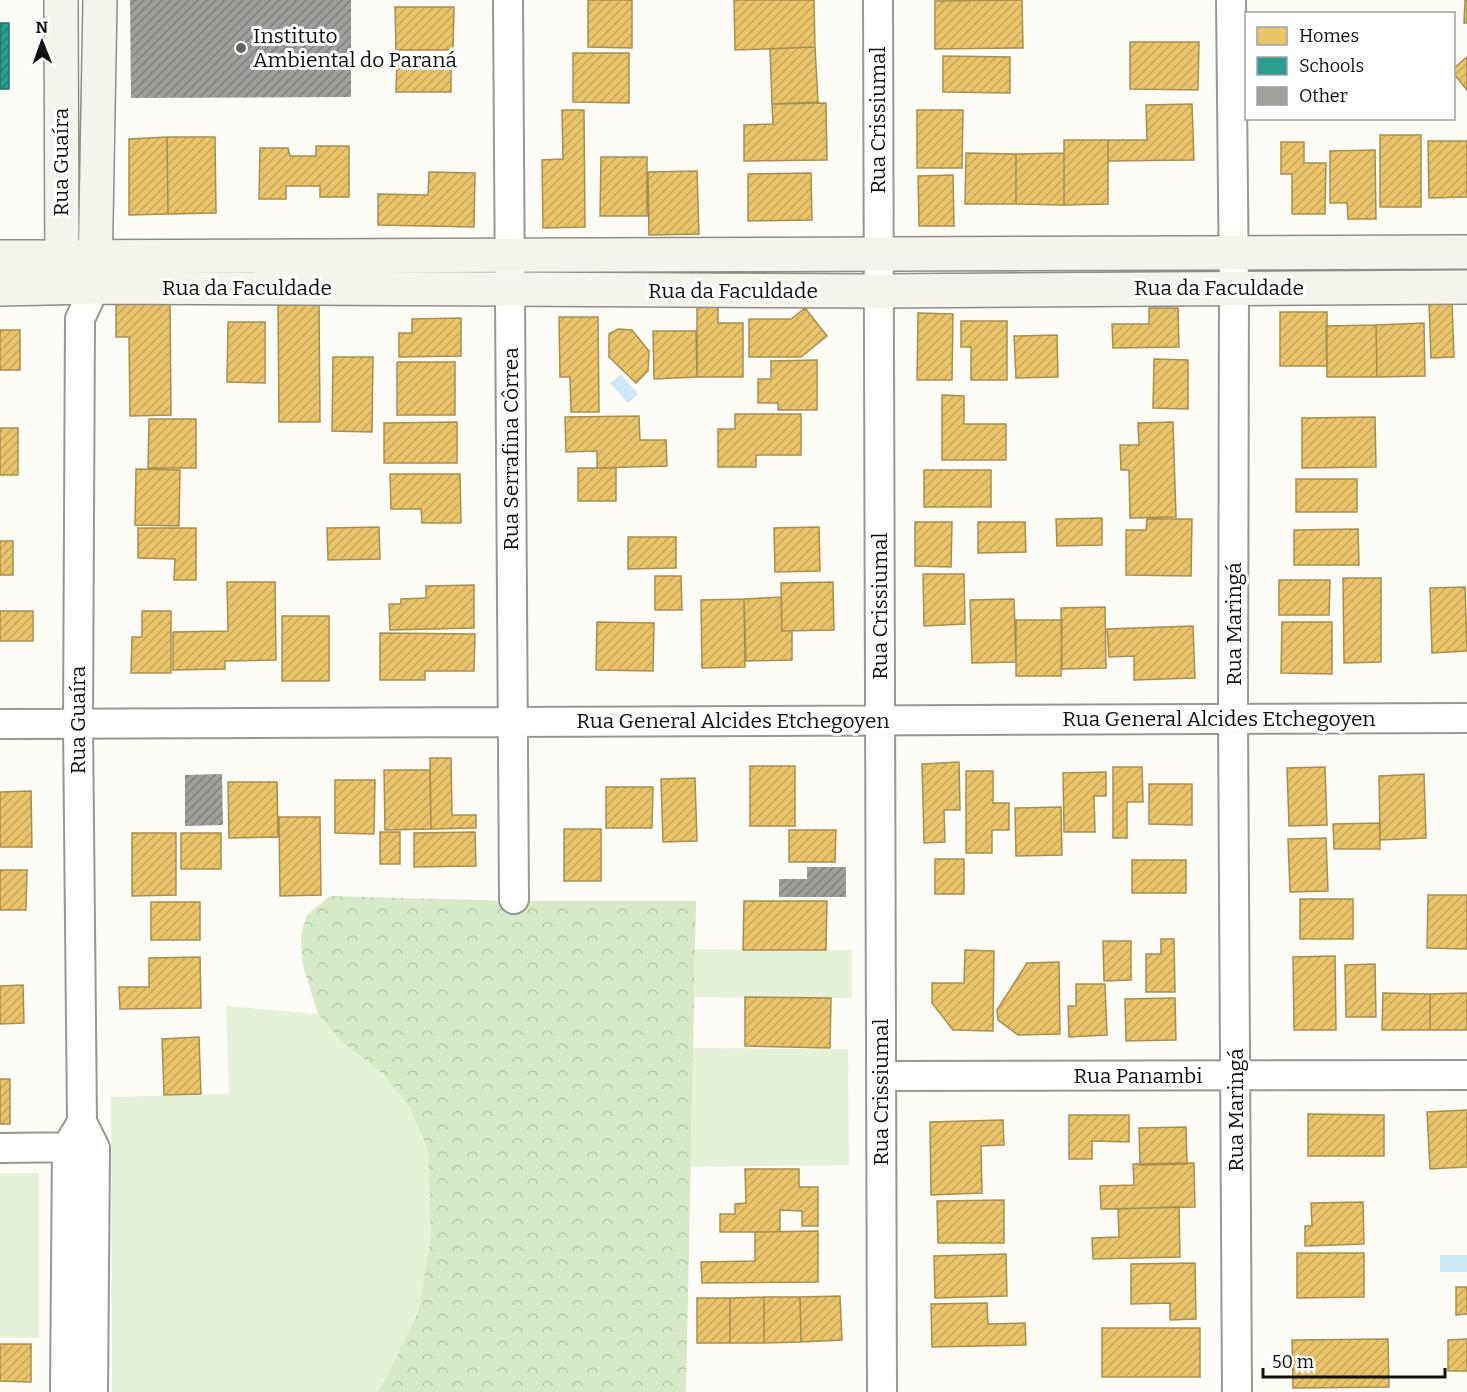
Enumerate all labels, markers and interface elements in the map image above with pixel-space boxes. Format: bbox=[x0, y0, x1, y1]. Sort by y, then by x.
north arrow bbox=[12, 12, 72, 72]
legend bbox=[1245, 12, 1455, 120]
text: N bbox=[35, 18, 48, 37]
place label: Instituto Ambiental do Paraná bbox=[253, 23, 457, 73]
text: Homes bbox=[1299, 25, 1359, 47]
marker: Instituto Ambiental do Paraná bbox=[234, 41, 248, 55]
street label: Rua Crissiumal bbox=[865, 46, 891, 194]
text: Schools bbox=[1299, 55, 1364, 77]
text: Other bbox=[1299, 85, 1348, 107]
street label: Rua Guaíra bbox=[48, 107, 74, 216]
street label: Rua da Faculdade bbox=[162, 275, 332, 301]
street label: Rua da Faculdade bbox=[1134, 275, 1304, 301]
street label: Rua da Faculdade bbox=[648, 278, 818, 304]
street label: Rua Serrafina Côrrea bbox=[498, 347, 524, 551]
street label: Rua Crissiumal bbox=[867, 532, 893, 680]
street label: Rua Maringá bbox=[1221, 562, 1247, 686]
street label: Rua Guaíra bbox=[65, 665, 91, 774]
street label: Rua General Alcides Etchegoyen bbox=[1062, 706, 1376, 732]
street label: Rua General Alcides Etchegoyen bbox=[576, 708, 890, 734]
street label: Rua Crissiumal bbox=[868, 1018, 894, 1166]
street label: Rua Maringá bbox=[1223, 1048, 1249, 1172]
street label: Rua Panambi bbox=[1074, 1063, 1202, 1089]
scale bar bbox=[1263, 1341, 1444, 1379]
text: 50 m bbox=[1272, 1351, 1314, 1373]

